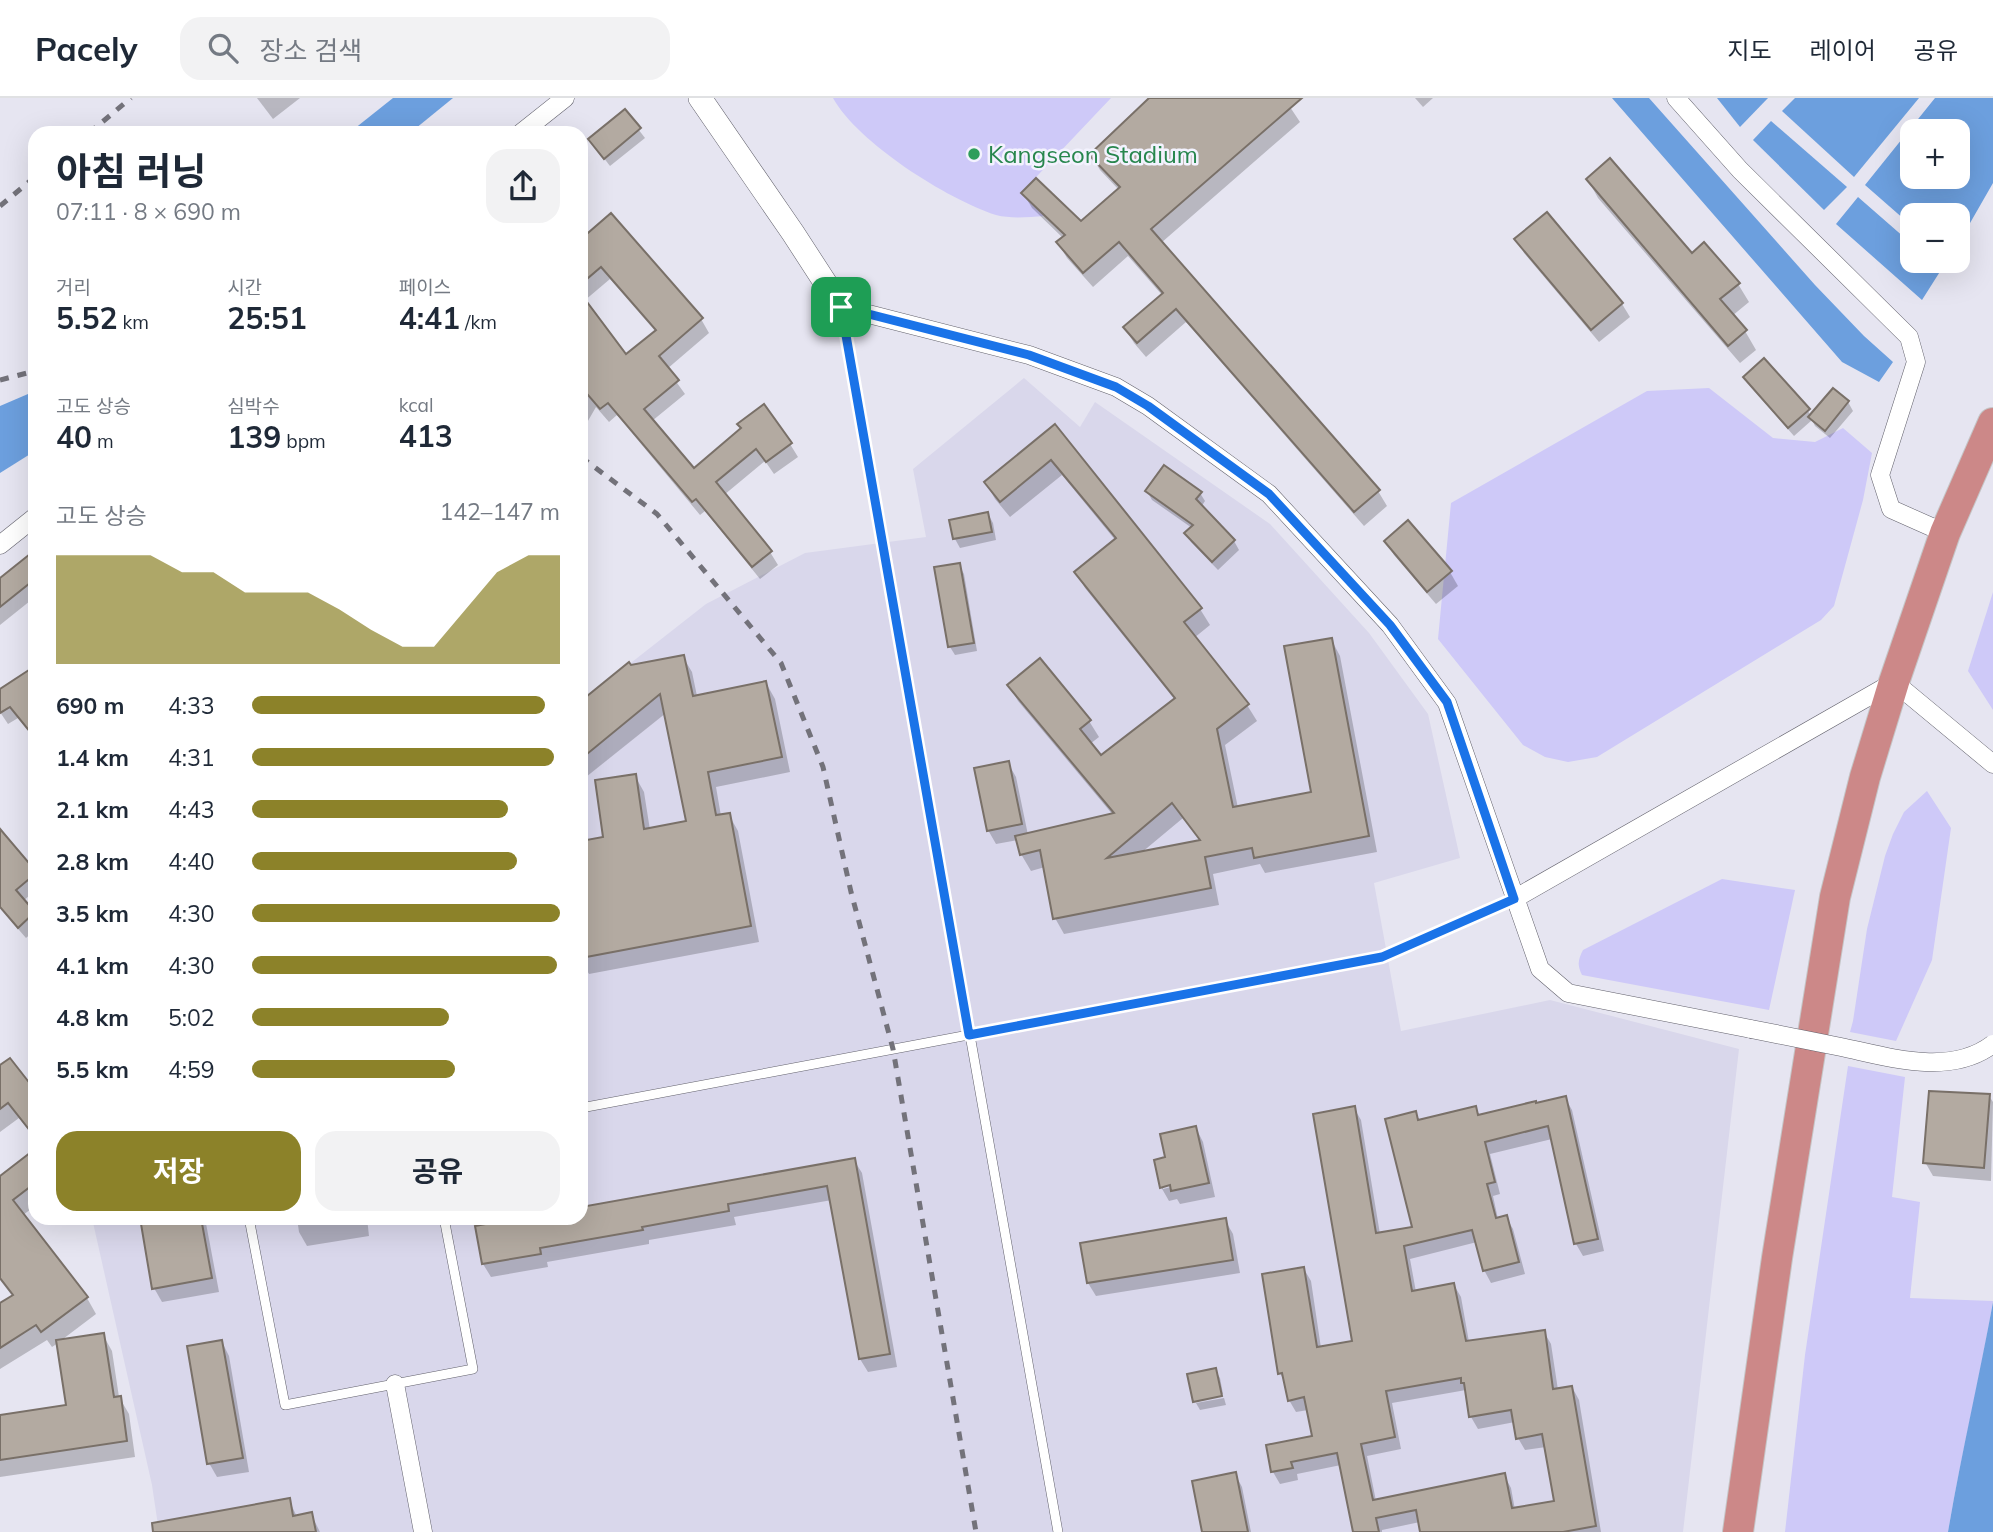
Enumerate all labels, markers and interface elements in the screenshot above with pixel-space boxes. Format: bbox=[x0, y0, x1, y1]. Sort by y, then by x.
search box bbox=[180, 17, 670, 80]
text: Pacely bbox=[35, 28, 138, 69]
icon: search bbox=[204, 29, 242, 67]
text: 장소 검색 bbox=[260, 34, 362, 67]
text: 지도 bbox=[1727, 35, 1772, 65]
text: 레이어 bbox=[1810, 35, 1876, 65]
text: 공유 bbox=[1914, 35, 1958, 65]
map controls bbox=[1900, 119, 1970, 273]
button: + bbox=[1900, 119, 1970, 189]
place label: Kangseon Stadium bbox=[988, 139, 1198, 169]
marker: Kangseon Stadium bbox=[966, 146, 982, 162]
text: 아침 러닝 bbox=[56, 147, 206, 195]
button: share bbox=[486, 149, 560, 223]
text: 07:11 · 8 × 690 m bbox=[56, 197, 241, 226]
button: − bbox=[1900, 203, 1970, 273]
text: 거리 bbox=[56, 275, 91, 299]
text: 시간 bbox=[227, 275, 262, 299]
text: 페이스 bbox=[399, 275, 451, 299]
pin bbox=[811, 277, 871, 337]
icon: arrive bbox=[822, 288, 860, 326]
text: 5.52 bbox=[56, 299, 117, 337]
text: 25:51 bbox=[227, 299, 307, 337]
text: 4:41 bbox=[399, 299, 460, 337]
text: km bbox=[117, 310, 149, 334]
text: /km bbox=[460, 310, 497, 334]
text: kcal bbox=[399, 393, 433, 417]
text: 고도 상승 bbox=[56, 394, 131, 418]
text: 심박수 bbox=[227, 394, 280, 418]
text: 413 bbox=[399, 417, 453, 455]
text: 40 bbox=[56, 418, 92, 456]
text: 139 bbox=[227, 418, 281, 456]
text: m bbox=[92, 429, 114, 453]
text: bpm bbox=[281, 429, 326, 453]
text: 142–147 m bbox=[439, 497, 560, 526]
text: 고도 상승 bbox=[56, 501, 147, 530]
text: 690 m bbox=[56, 691, 124, 720]
text: 4:33 bbox=[168, 691, 215, 720]
text: 1.4 km bbox=[56, 743, 129, 772]
text: 4:31 bbox=[168, 743, 215, 772]
text: 2.1 km bbox=[56, 795, 129, 824]
text: 4:43 bbox=[168, 795, 215, 824]
text: 2.8 km bbox=[56, 847, 129, 876]
text: 4:40 bbox=[168, 847, 215, 876]
text: 3.5 km bbox=[56, 899, 129, 928]
text: 4:30 bbox=[168, 899, 215, 928]
text: 4.1 km bbox=[56, 951, 129, 980]
text: 4:30 bbox=[168, 951, 215, 980]
text: 4.8 km bbox=[56, 1003, 129, 1032]
text: 5:02 bbox=[168, 1003, 215, 1032]
text: 5.5 km bbox=[56, 1055, 129, 1084]
text: 4:59 bbox=[168, 1055, 215, 1084]
button: 저장 bbox=[56, 1131, 301, 1211]
button: 공유 bbox=[315, 1131, 560, 1211]

